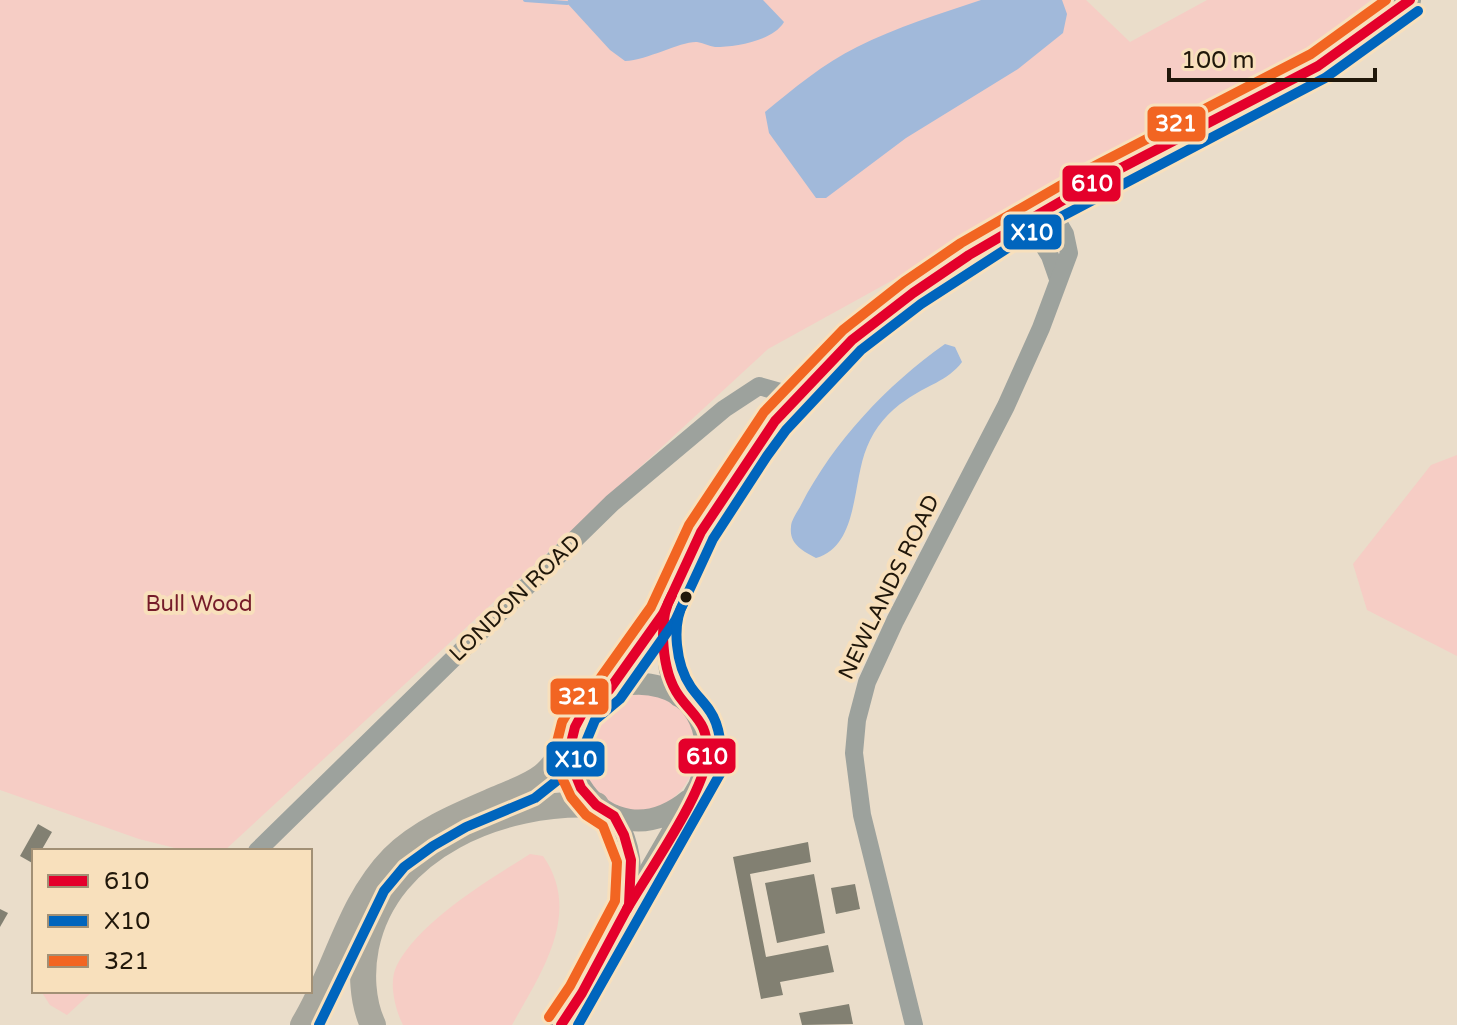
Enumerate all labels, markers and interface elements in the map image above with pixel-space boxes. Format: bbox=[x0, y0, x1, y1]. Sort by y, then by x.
scale bar bbox=[1169, 32, 1375, 82]
text: 100 m bbox=[1181, 46, 1255, 75]
line badge: 321 bbox=[1146, 105, 1207, 143]
text: 321 bbox=[1155, 111, 1197, 137]
line badge: 610 bbox=[1061, 164, 1122, 203]
text: 610 bbox=[1071, 171, 1113, 197]
line badge: X10 bbox=[1002, 213, 1063, 251]
text: X10 bbox=[1011, 220, 1053, 246]
street label: NEWLANDS ROAD bbox=[833, 490, 945, 684]
street label: LONDON ROAD bbox=[444, 529, 586, 667]
unlabelled marker bbox=[678, 589, 694, 605]
park label: Bull Wood bbox=[145, 591, 253, 617]
line badge: 321 bbox=[549, 677, 610, 716]
text: 321 bbox=[558, 684, 600, 710]
line badge: 610 bbox=[677, 737, 737, 775]
line badge: X10 bbox=[545, 740, 606, 778]
text: 610 bbox=[686, 744, 728, 770]
text: X10 bbox=[555, 747, 597, 773]
legend bbox=[32, 849, 312, 993]
text: 610 bbox=[104, 867, 149, 896]
text: X10 bbox=[104, 907, 150, 936]
text: 321 bbox=[104, 947, 149, 976]

